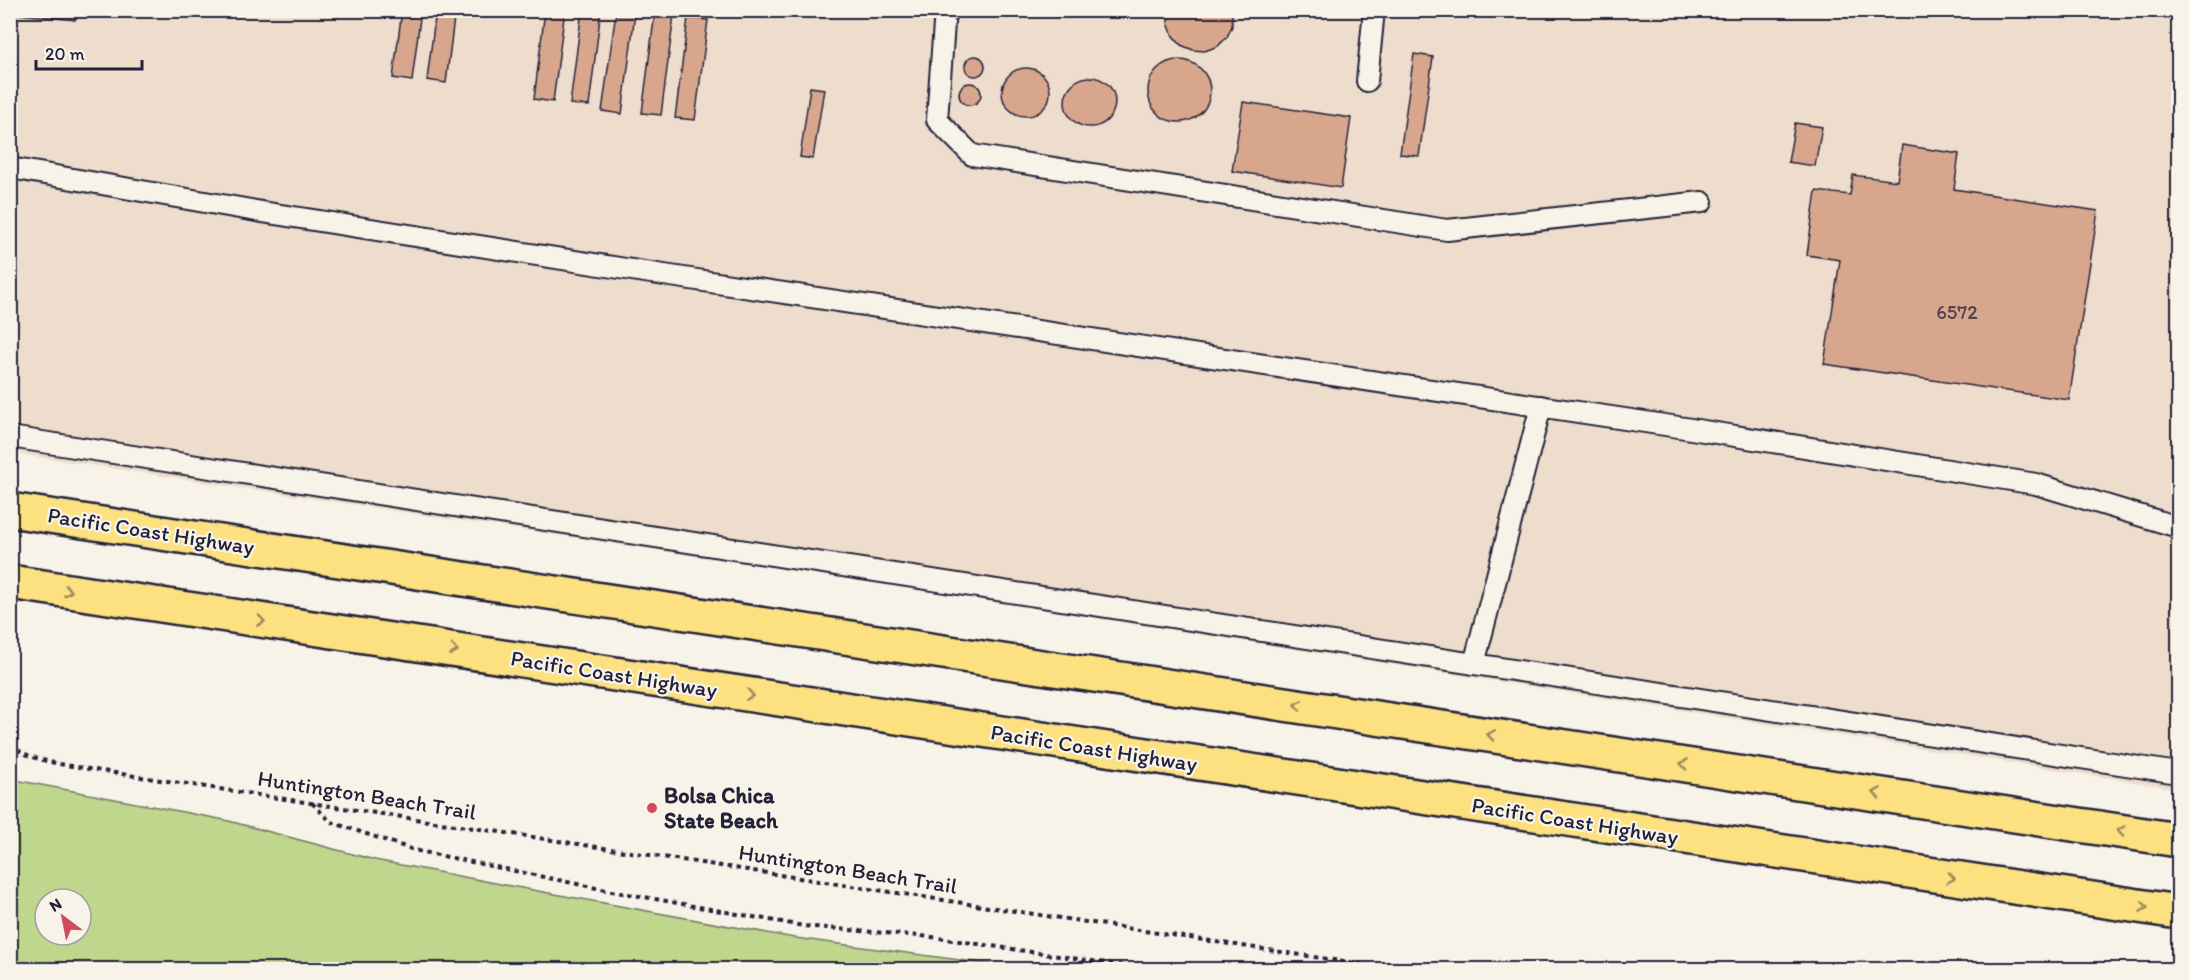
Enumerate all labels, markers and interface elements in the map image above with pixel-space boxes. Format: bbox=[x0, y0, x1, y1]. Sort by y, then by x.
scale bar bbox=[36, 33, 142, 71]
text: 20 m bbox=[45, 43, 85, 65]
house number: 6572 bbox=[1936, 300, 1978, 324]
street label: Pacific Coast Highway bbox=[46, 501, 257, 561]
one-way arrow bbox=[64, 584, 73, 596]
one-way arrow bbox=[256, 614, 266, 626]
one-way arrow bbox=[448, 643, 458, 656]
street label: Pacific Coast Highway bbox=[509, 644, 720, 704]
one-way arrow bbox=[746, 689, 755, 701]
one-way arrow bbox=[1294, 700, 1303, 712]
street label: Pacific Coast Highway bbox=[989, 718, 1200, 778]
one-way arrow bbox=[1487, 729, 1496, 741]
one-way arrow bbox=[1679, 758, 1689, 770]
street label: Huntington Beach Trail bbox=[256, 764, 478, 826]
place label: Bolsa Chica State Beach bbox=[664, 782, 779, 834]
one-way arrow bbox=[1872, 788, 1881, 800]
street label: Pacific Coast Highway bbox=[1470, 791, 1681, 851]
marker: Bolsa Chica State Beach bbox=[645, 801, 659, 815]
one-way arrow bbox=[2116, 825, 2125, 837]
street label: Huntington Beach Trail bbox=[737, 838, 959, 900]
one-way arrow bbox=[1947, 872, 1956, 884]
north arrow bbox=[33, 887, 93, 947]
text: N bbox=[46, 894, 65, 916]
one-way arrow bbox=[2140, 901, 2149, 913]

